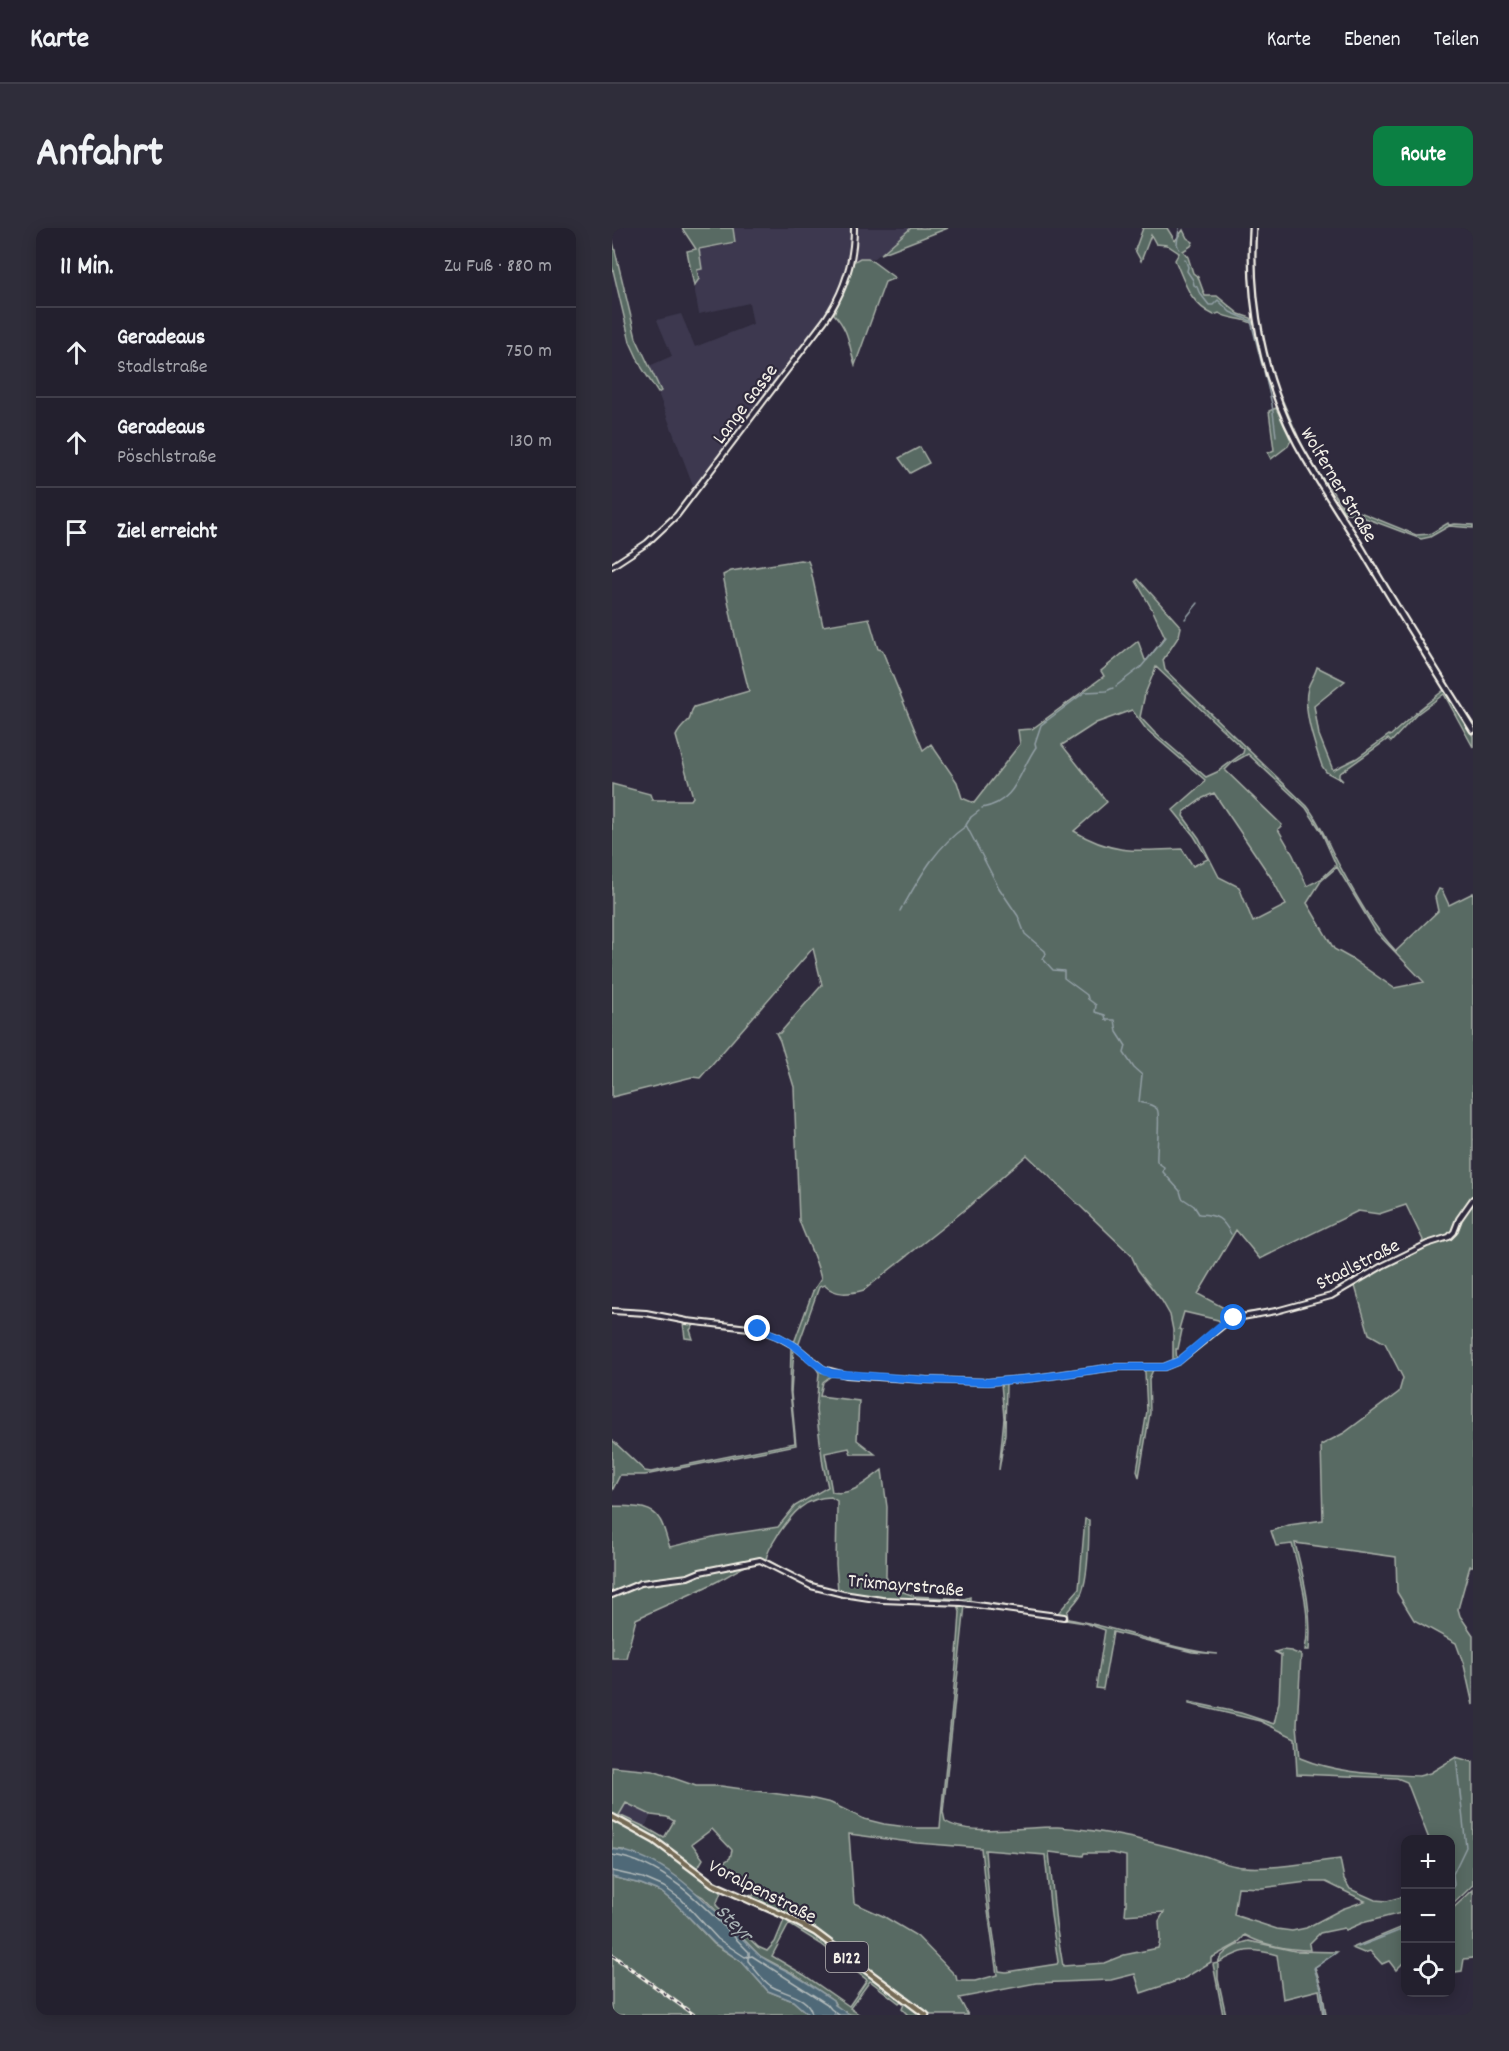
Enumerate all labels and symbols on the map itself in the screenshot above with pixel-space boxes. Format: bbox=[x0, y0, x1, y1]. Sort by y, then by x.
street label: Lange Gasse bbox=[707, 359, 786, 451]
street label: Wolferner Straße bbox=[1292, 423, 1383, 549]
street label: Stadlstraße bbox=[1312, 1233, 1405, 1299]
route start bbox=[1220, 1304, 1246, 1330]
route end bbox=[744, 1315, 770, 1341]
street label: Trixmayrstraße bbox=[847, 1568, 965, 1606]
street label: Voralpenstraße bbox=[703, 1853, 821, 1932]
water label: Steyr bbox=[707, 1898, 760, 1951]
road number: B122 bbox=[826, 1942, 868, 1972]

